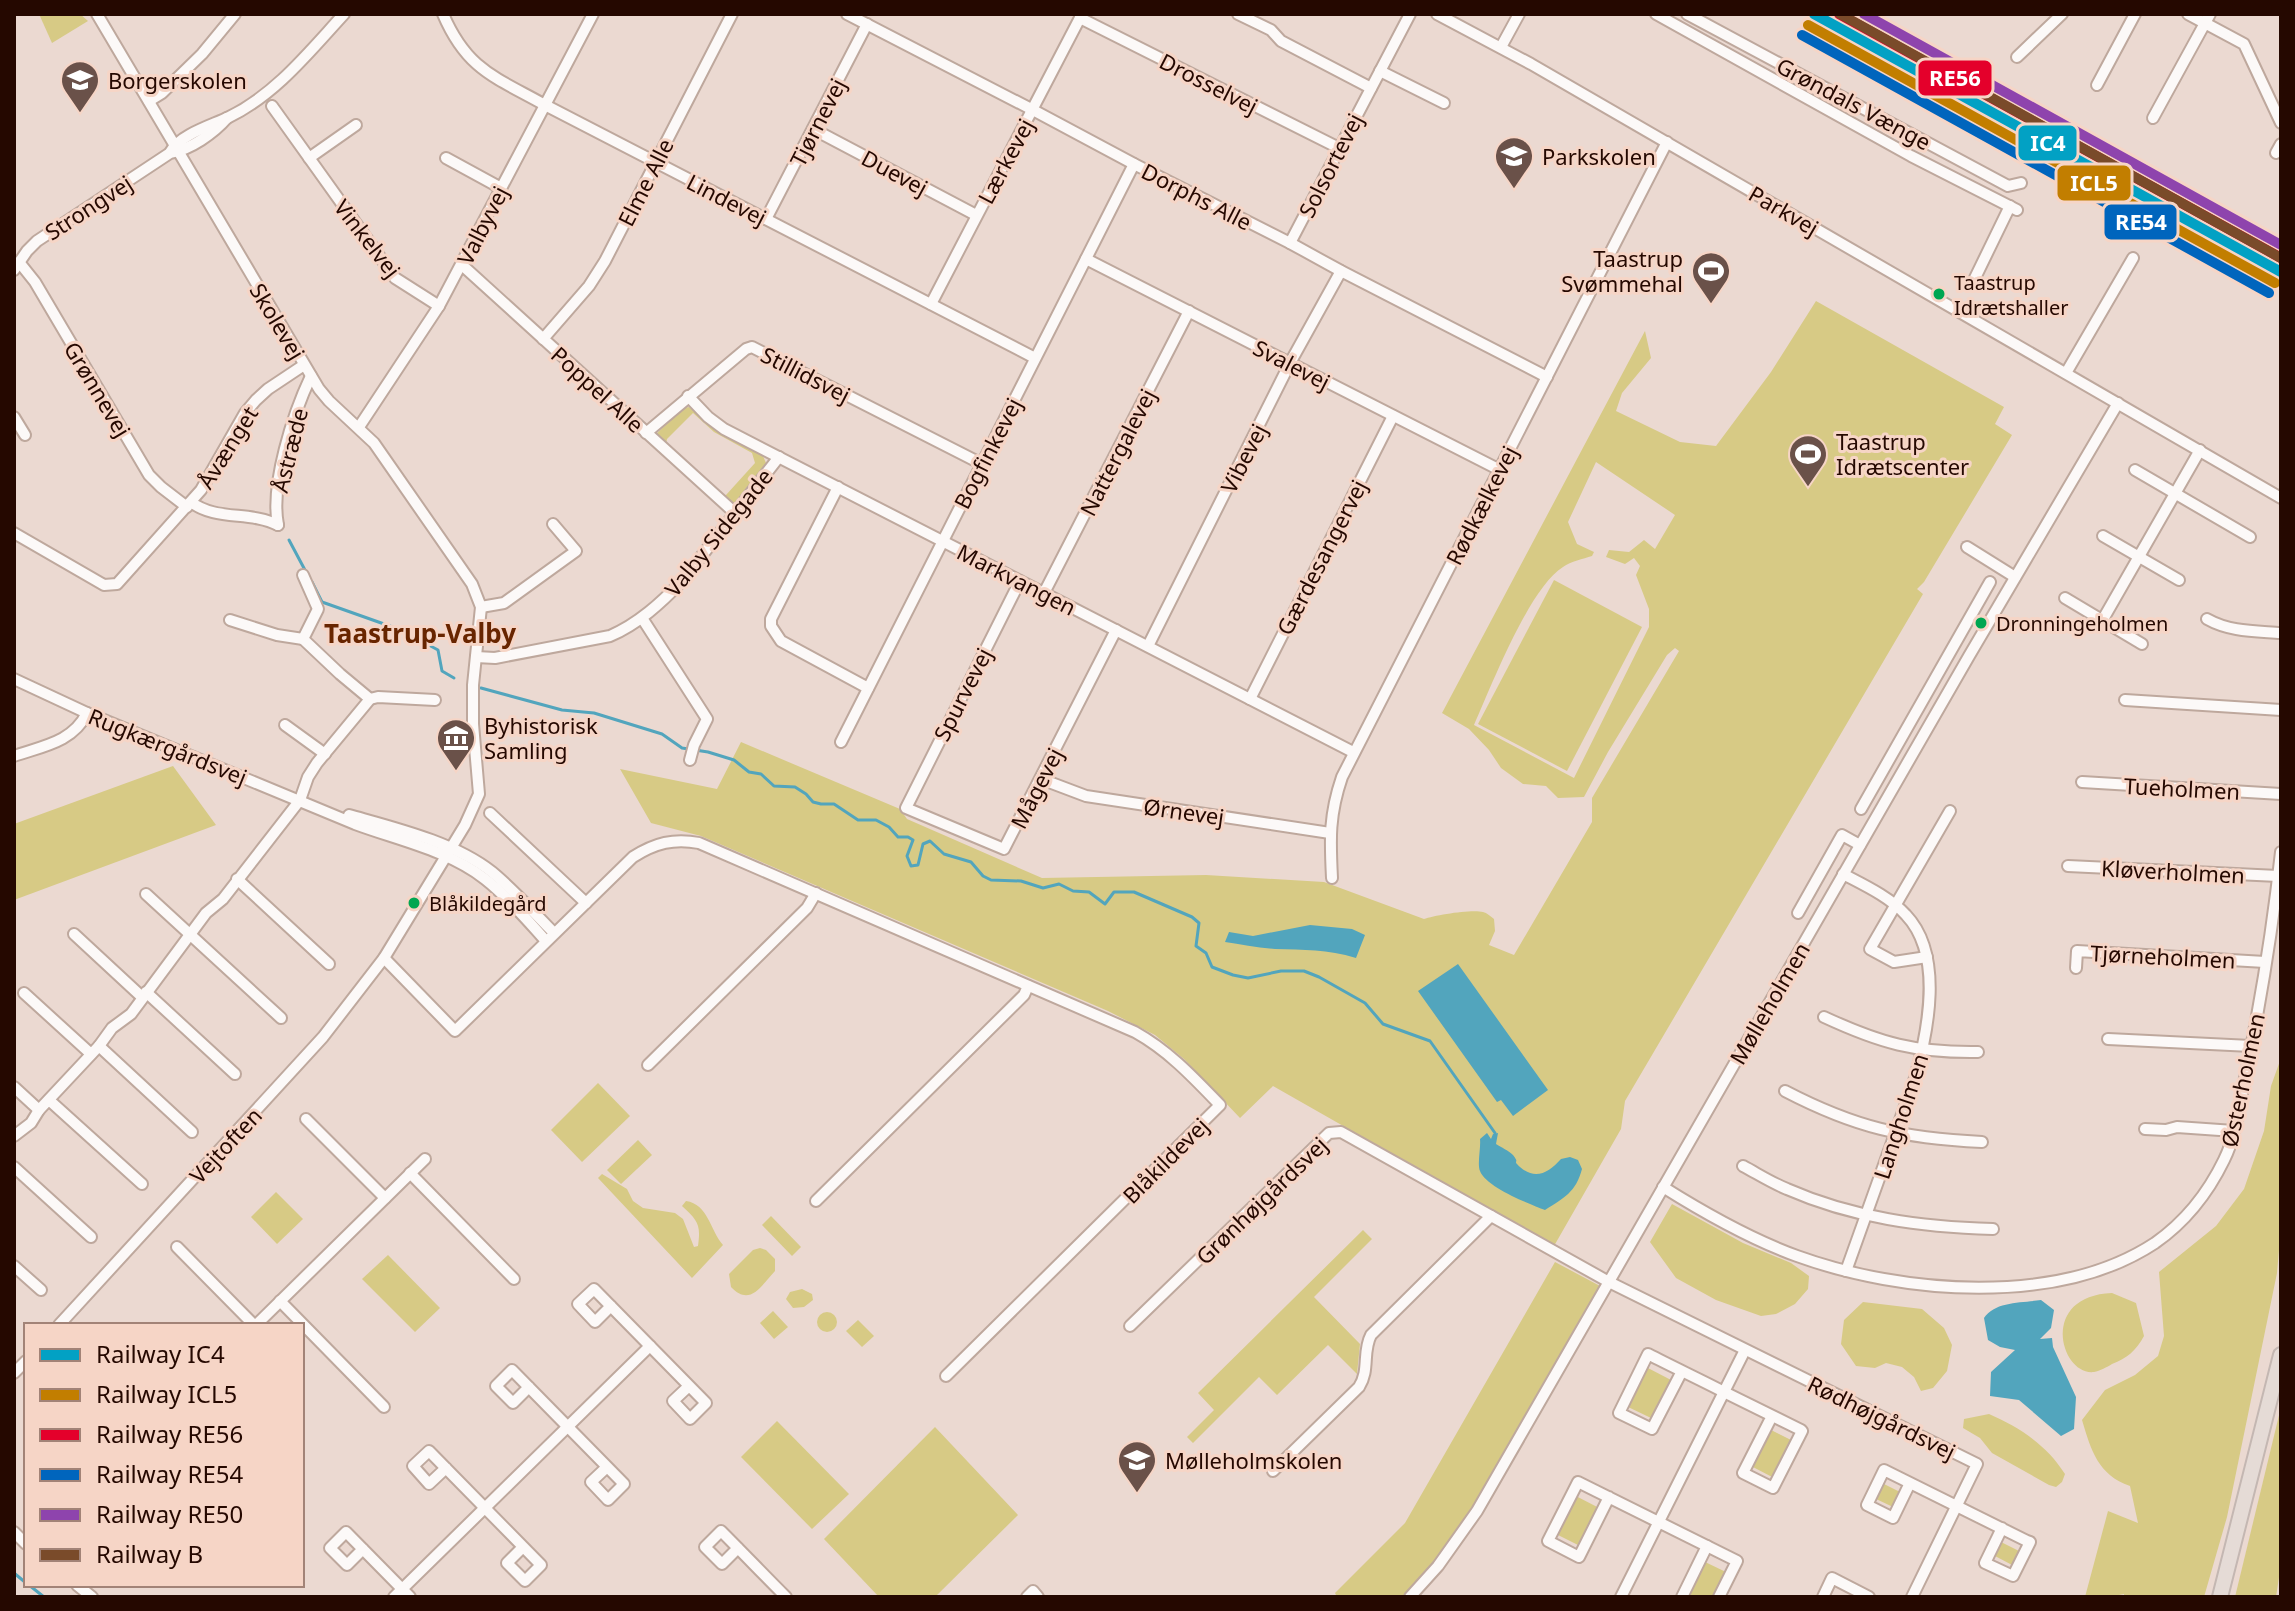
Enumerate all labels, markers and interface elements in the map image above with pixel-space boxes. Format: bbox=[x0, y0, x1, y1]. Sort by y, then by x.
street label: Drosselvej bbox=[1155, 45, 1263, 121]
street label: Grøndals Vænge bbox=[1772, 50, 1936, 156]
school or university icon: Borgerskolen bbox=[59, 59, 101, 114]
line badge: RE56 bbox=[1917, 59, 1993, 97]
text: RE56 bbox=[1929, 62, 1981, 92]
place label: Borgerskolen bbox=[108, 65, 247, 95]
street label: Tjørnevej bbox=[782, 73, 852, 171]
street label: Solsortevej bbox=[1291, 108, 1369, 222]
street label: Lærkevej bbox=[970, 113, 1040, 209]
line badge: IC4 bbox=[2017, 124, 2078, 162]
text: IC4 bbox=[2030, 127, 2066, 157]
street label: Elme Alle bbox=[610, 133, 680, 231]
school or university icon: Parkskolen bbox=[1493, 135, 1535, 190]
place label: Parkskolen bbox=[1542, 141, 1656, 171]
street label: Duevej bbox=[857, 142, 933, 202]
street label: Dorphs Alle bbox=[1137, 155, 1257, 237]
line badge: ICL5 bbox=[2056, 164, 2132, 202]
street label: Lindevej bbox=[682, 166, 772, 232]
text: ICL5 bbox=[2070, 167, 2118, 197]
street label: Strongvej bbox=[39, 168, 137, 246]
street label: Parkvej bbox=[1744, 178, 1824, 242]
street label: Valbyvej bbox=[449, 181, 515, 269]
street label: Vinkelvej bbox=[328, 193, 408, 283]
line badge: RE54 bbox=[2103, 203, 2178, 241]
text: RE54 bbox=[2115, 206, 2167, 236]
place label: Taastrup Svømmehal bbox=[1561, 243, 1683, 298]
sports icon: Taastrup Svømmehal bbox=[1690, 250, 1732, 305]
place label: Taastrup Idrætshaller bbox=[1954, 269, 2068, 321]
street label: Skolevej bbox=[243, 277, 313, 365]
marker: Taastrup Idrætshaller bbox=[1931, 286, 1947, 302]
street label: Svalevej bbox=[1248, 332, 1336, 396]
street label: Grønnevej bbox=[58, 336, 138, 442]
street label: Poppel Alle bbox=[545, 339, 651, 439]
street label: Stillidsvej bbox=[756, 339, 856, 409]
street label: Nattergalevej bbox=[1072, 383, 1162, 521]
street label: Bogfinkevej bbox=[946, 392, 1028, 514]
street label: Åvænget bbox=[190, 400, 264, 494]
street label: Åstræde bbox=[264, 405, 314, 495]
street label: Vibevej bbox=[1213, 418, 1273, 498]
place label: Taastrup Idrætscenter bbox=[1836, 426, 1969, 481]
sports icon: Taastrup Idrætscenter bbox=[1787, 433, 1829, 488]
street label: Rødkælkevej bbox=[1438, 440, 1524, 570]
street label: Valby Sidegade bbox=[657, 462, 779, 602]
street label: Gærdesangervej bbox=[1269, 474, 1373, 640]
street label: Markvangen bbox=[952, 536, 1082, 622]
place label: Dronningeholmen bbox=[1996, 610, 2168, 637]
district label: Taastrup-Valby bbox=[324, 615, 516, 651]
marker: Dronningeholmen bbox=[1973, 615, 1989, 631]
street label: Spurvevej bbox=[926, 642, 998, 746]
street label: Rugkærgårdsvej bbox=[84, 701, 252, 791]
place label: Byhistorisk Samling bbox=[484, 710, 598, 765]
museum icon: Byhistorisk Samling bbox=[435, 717, 477, 772]
street label: Mågevej bbox=[1003, 742, 1069, 834]
street label: Tueholmen bbox=[2123, 770, 2241, 806]
street label: Ørnevej bbox=[1142, 791, 1226, 831]
street label: Kløverholmen bbox=[2100, 852, 2246, 890]
place label: Blåkildegård bbox=[429, 890, 547, 917]
marker: Blåkildegård bbox=[406, 895, 422, 911]
street label: Mølleholmen bbox=[1722, 937, 1816, 1069]
street label: Tjørneholmen bbox=[2090, 937, 2236, 975]
street label: Østerholmen bbox=[2213, 1010, 2271, 1150]
street label: Langholmen bbox=[1866, 1049, 1934, 1183]
street label: Vejtoften bbox=[182, 1101, 268, 1189]
street label: Blåkildevej bbox=[1115, 1110, 1215, 1210]
street label: Grønhøjgårdsvej bbox=[1189, 1129, 1333, 1271]
legend bbox=[24, 1323, 304, 1587]
text: Railway IC4 bbox=[96, 1337, 225, 1370]
street label: Rødhøjgårdsvej bbox=[1803, 1368, 1961, 1466]
text: Railway ICL5 bbox=[96, 1377, 237, 1410]
text: Railway RE56 bbox=[96, 1417, 243, 1450]
school or university icon: Mølleholmskolen bbox=[1116, 1439, 1158, 1494]
place label: Mølleholmskolen bbox=[1165, 1445, 1342, 1475]
text: Railway RE54 bbox=[96, 1457, 244, 1490]
text: Railway RE50 bbox=[96, 1497, 243, 1530]
text: Railway B bbox=[96, 1537, 203, 1570]

